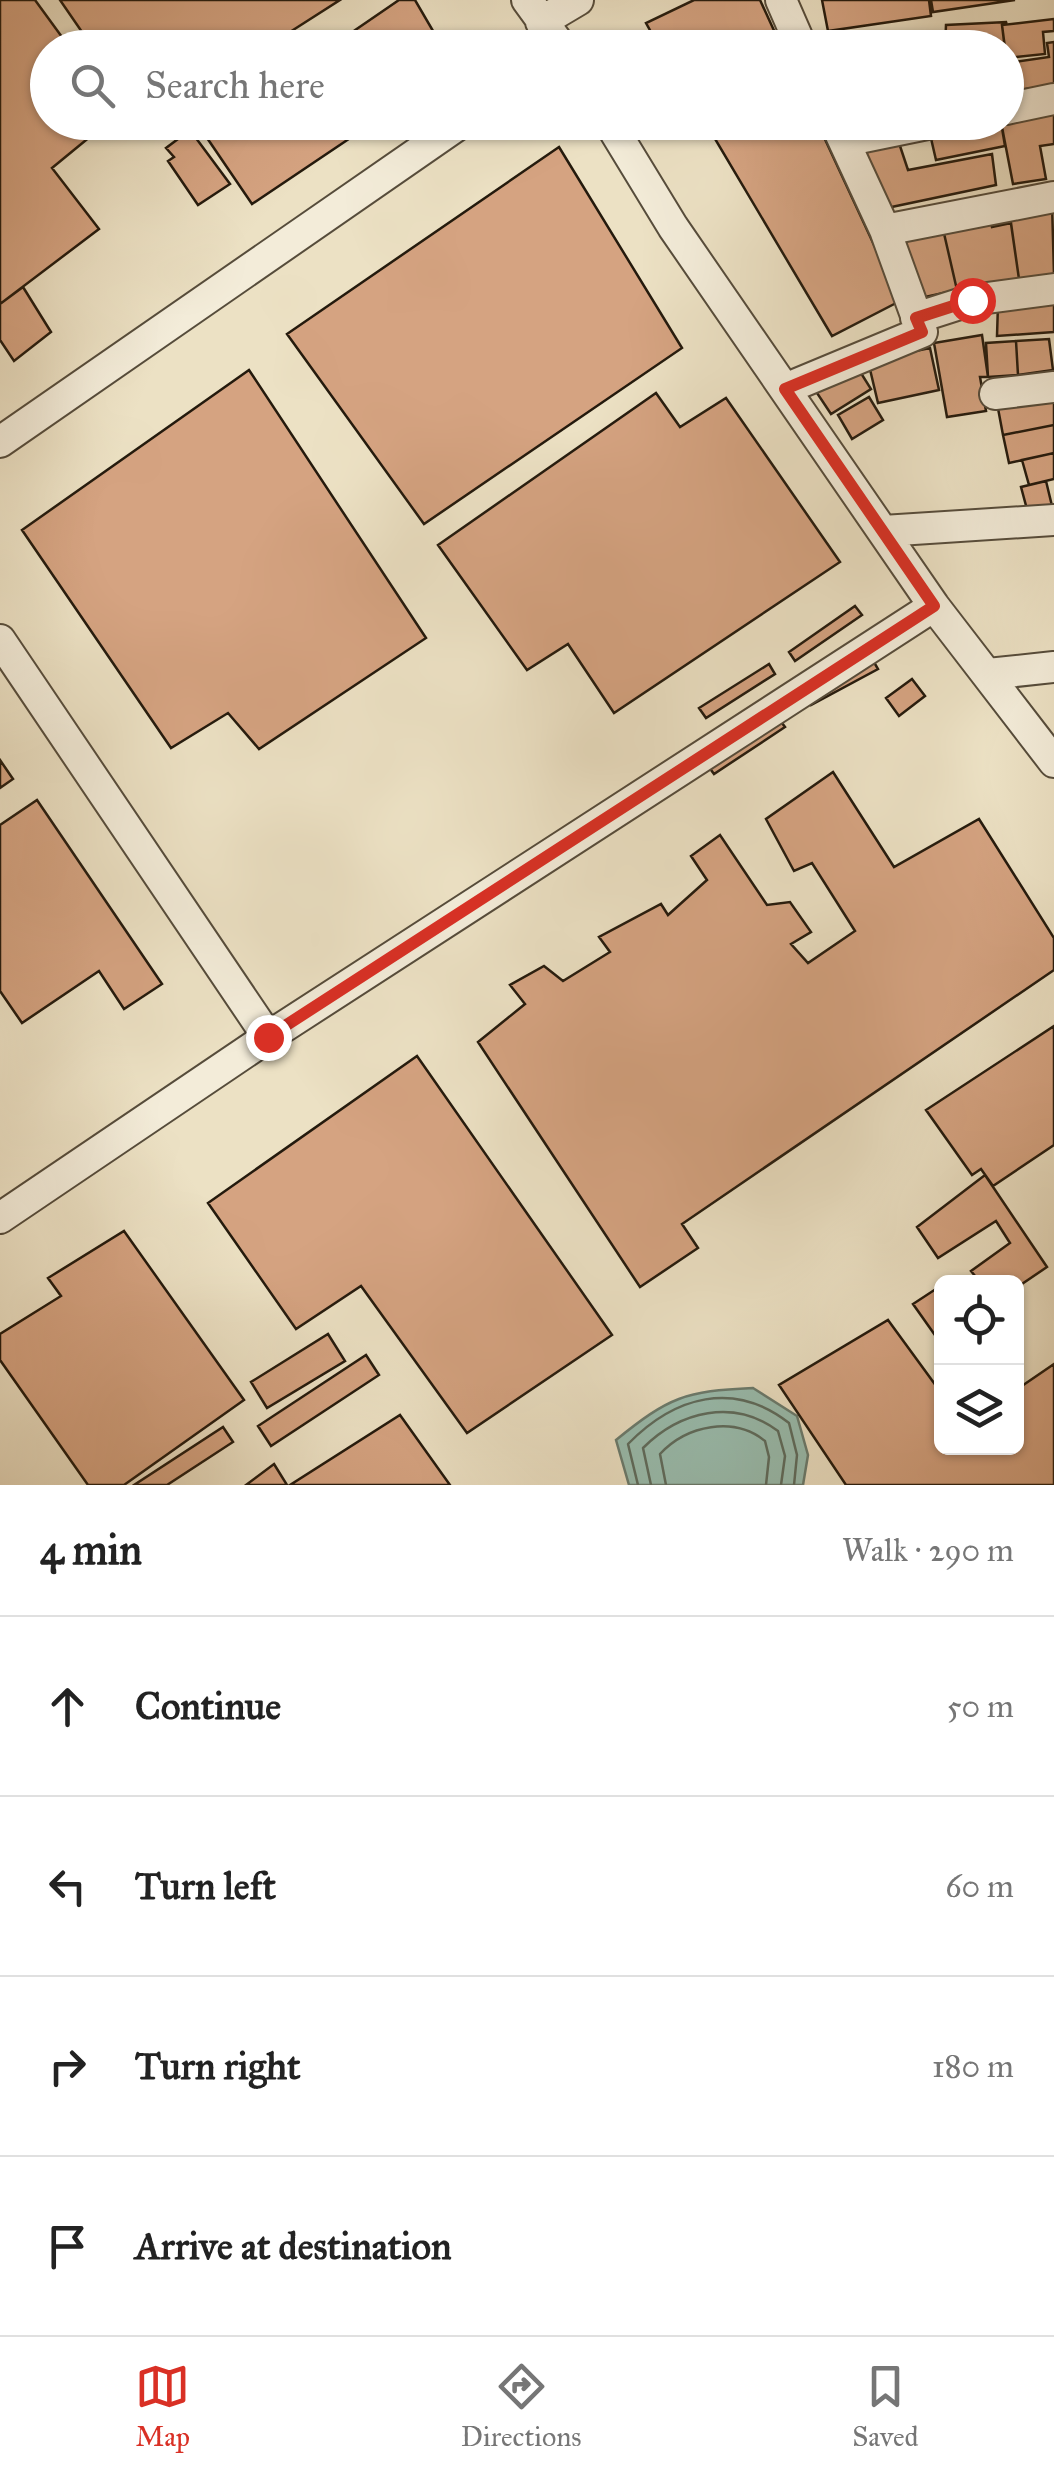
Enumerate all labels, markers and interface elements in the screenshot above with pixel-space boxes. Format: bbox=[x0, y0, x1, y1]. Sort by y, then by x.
search box bbox=[30, 30, 1024, 140]
icon: search bbox=[65, 58, 120, 113]
text: Search here bbox=[145, 62, 325, 108]
route start bbox=[950, 278, 996, 324]
route end bbox=[246, 1015, 292, 1061]
map controls bbox=[934, 1275, 1024, 1455]
button: locate bbox=[934, 1275, 1024, 1365]
button: layers bbox=[934, 1365, 1024, 1455]
text: 4 min bbox=[40, 1524, 142, 1576]
text: Walk · 290 m bbox=[842, 1531, 1014, 1570]
icon: ahead bbox=[40, 1679, 95, 1734]
text: Continue bbox=[135, 1683, 281, 1729]
text: 50 m bbox=[947, 1687, 1014, 1726]
icon: left bbox=[40, 1859, 95, 1914]
text: Turn left bbox=[135, 1863, 276, 1909]
text: 60 m bbox=[945, 1867, 1014, 1906]
icon: right bbox=[40, 2039, 95, 2094]
text: Turn right bbox=[135, 2043, 301, 2089]
text: 180 m bbox=[932, 2047, 1014, 2086]
icon: arrive bbox=[40, 2219, 95, 2274]
text: Arrive at destination bbox=[135, 2223, 452, 2269]
tab: Map bbox=[135, 2359, 190, 2454]
tab: Directions bbox=[461, 2359, 582, 2454]
tab: Saved bbox=[852, 2359, 919, 2454]

